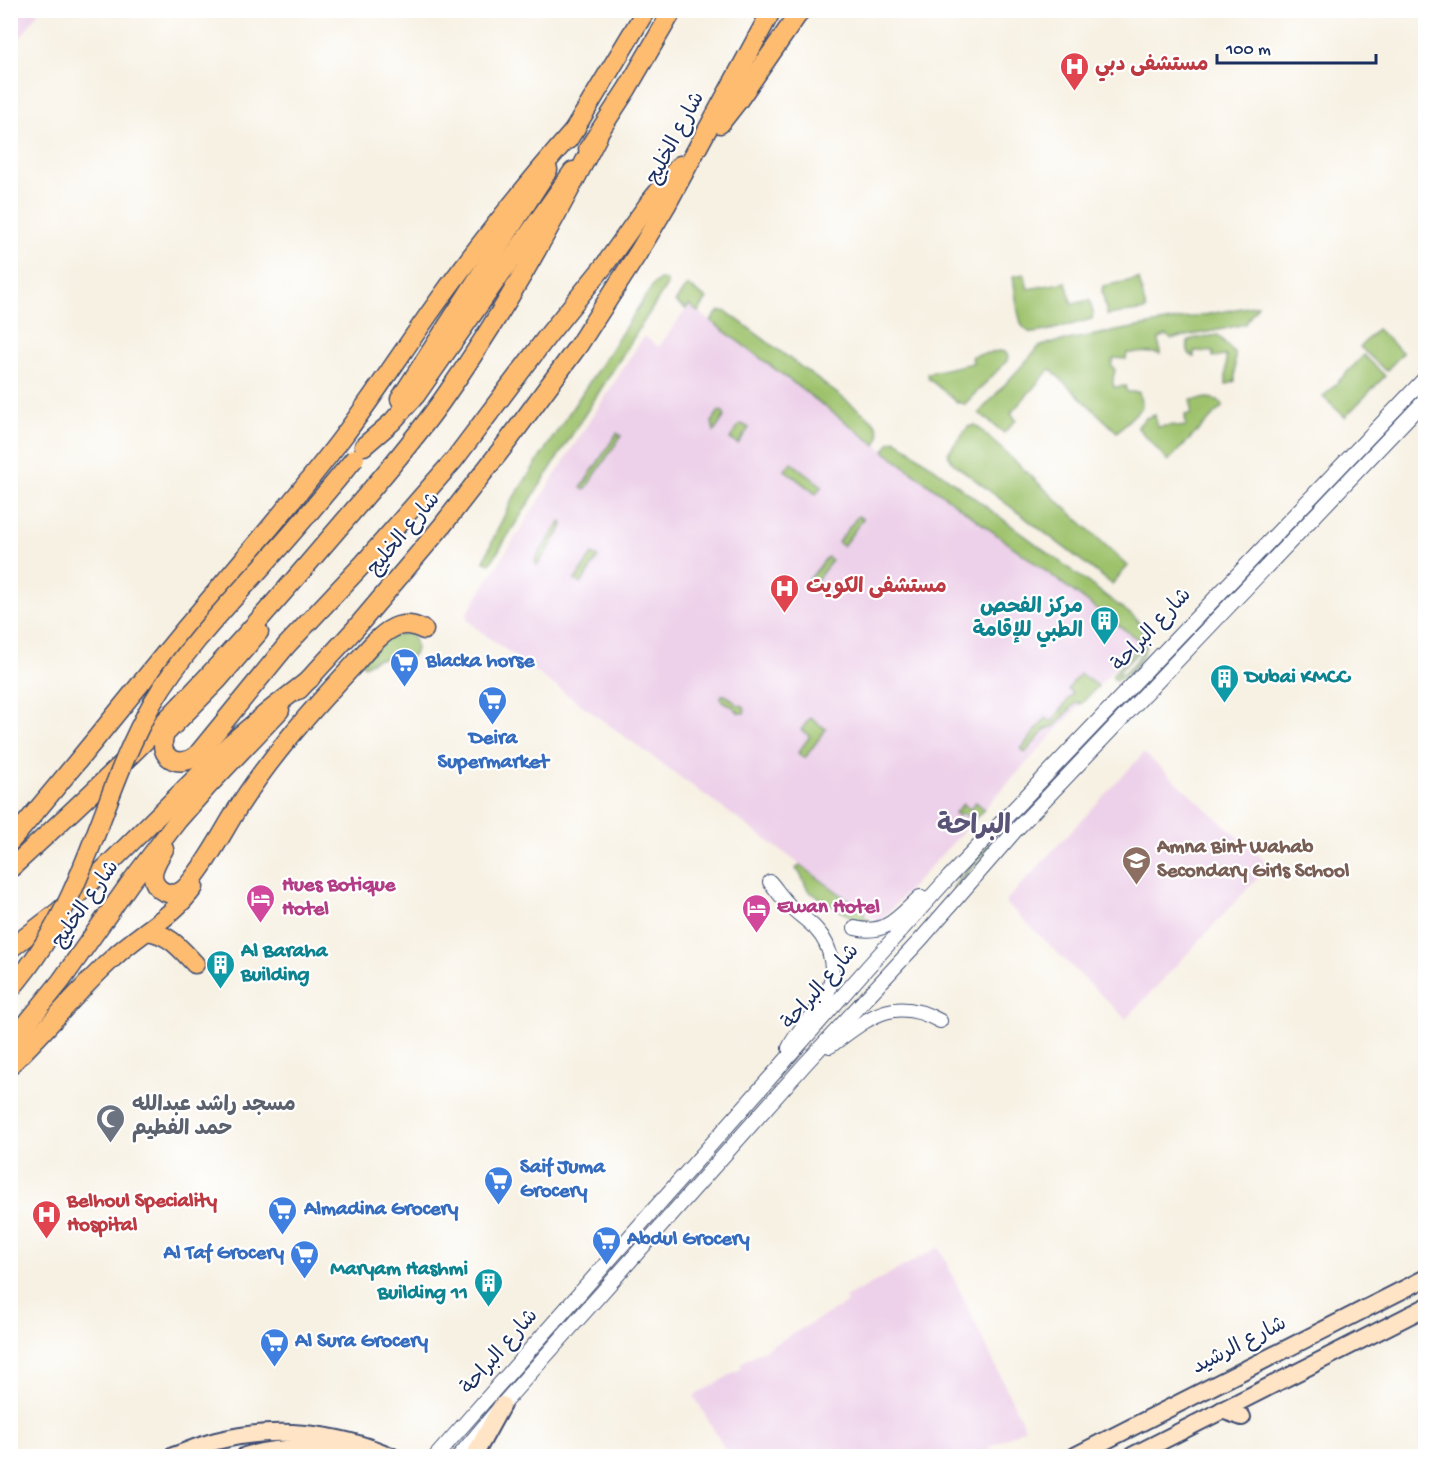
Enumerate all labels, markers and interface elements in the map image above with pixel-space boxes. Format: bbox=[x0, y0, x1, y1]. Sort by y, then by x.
scale bar bbox=[1217, 27, 1376, 65]
text: 100 m bbox=[1225, 40, 1271, 61]
hospital icon: مستشفى دبي bbox=[1058, 50, 1090, 92]
place label: مستشفى دبي bbox=[1095, 54, 1208, 82]
street label: شارع الخليج bbox=[642, 88, 712, 190]
street label: شارع الخليج bbox=[363, 488, 447, 582]
hospital icon: مستشفى الكويت bbox=[769, 572, 801, 614]
place label: مستشفى الكويت bbox=[806, 576, 947, 601]
street label: شارع البراحة bbox=[1108, 584, 1198, 678]
place label: مركز الفحص الطبي للإقامة bbox=[972, 596, 1083, 648]
building icon: مركز الفحص الطبي للإقامة bbox=[1088, 604, 1120, 646]
supermarket icon: Blacka horse bbox=[389, 646, 421, 688]
place label: Blacka horse bbox=[425, 650, 535, 675]
building icon: Dubai KMCC bbox=[1208, 662, 1240, 704]
place label: Dubai KMCC bbox=[1243, 666, 1351, 691]
supermarket icon: Deira Supermarket bbox=[477, 684, 509, 726]
place label: Deira Supermarket bbox=[438, 727, 551, 776]
district label: البراحة bbox=[937, 811, 1011, 844]
place label: Amna Bint Wahab Secondary Girls School bbox=[1156, 836, 1350, 885]
school or university icon: Amna Bint Wahab Secondary Girls School bbox=[1120, 844, 1152, 886]
street label: شارع الخليج bbox=[48, 856, 126, 954]
place label: Hues Botique Hotel bbox=[282, 874, 397, 923]
hotel icon: Hues Botique Hotel bbox=[245, 882, 277, 924]
hotel icon: Ewan Hotel bbox=[740, 892, 772, 934]
place label: Ewan Hotel bbox=[777, 896, 880, 921]
place label: Al Baraha Building bbox=[240, 940, 329, 989]
street label: شارع البراحة bbox=[778, 940, 866, 1036]
building icon: Al Baraha Building bbox=[204, 948, 236, 990]
place label: مسجد راشد عبدالله حمد الفطيم bbox=[132, 1094, 296, 1143]
mosque icon: مسجد راشد عبدالله حمد الفطيم bbox=[95, 1102, 127, 1144]
place label: Saif Juma Grocery bbox=[520, 1156, 606, 1205]
supermarket icon: Saif Juma Grocery bbox=[483, 1164, 515, 1206]
place label: Belhoul Speciality Hospital bbox=[66, 1190, 218, 1239]
supermarket icon: Almadina Grocery bbox=[267, 1194, 299, 1236]
hospital icon: Belhoul Speciality Hospital bbox=[30, 1198, 62, 1240]
place label: Almadina Grocery bbox=[303, 1198, 459, 1223]
supermarket icon: Abdul Grocery bbox=[590, 1224, 622, 1266]
place label: Abdul Grocery bbox=[626, 1228, 750, 1253]
supermarket icon: Al Taf Grocery bbox=[289, 1238, 321, 1280]
place label: Al Taf Grocery bbox=[163, 1242, 285, 1267]
place label: Maryam Hashmi Building 11 bbox=[330, 1258, 468, 1307]
building icon: Maryam Hashmi Building 11 bbox=[473, 1266, 505, 1308]
street label: شارع البراحة bbox=[457, 1305, 545, 1401]
street label: شارع الرشيد bbox=[1188, 1312, 1292, 1382]
supermarket icon: Al Sura Grocery bbox=[258, 1326, 290, 1368]
place label: Al Sura Grocery bbox=[294, 1330, 429, 1355]

